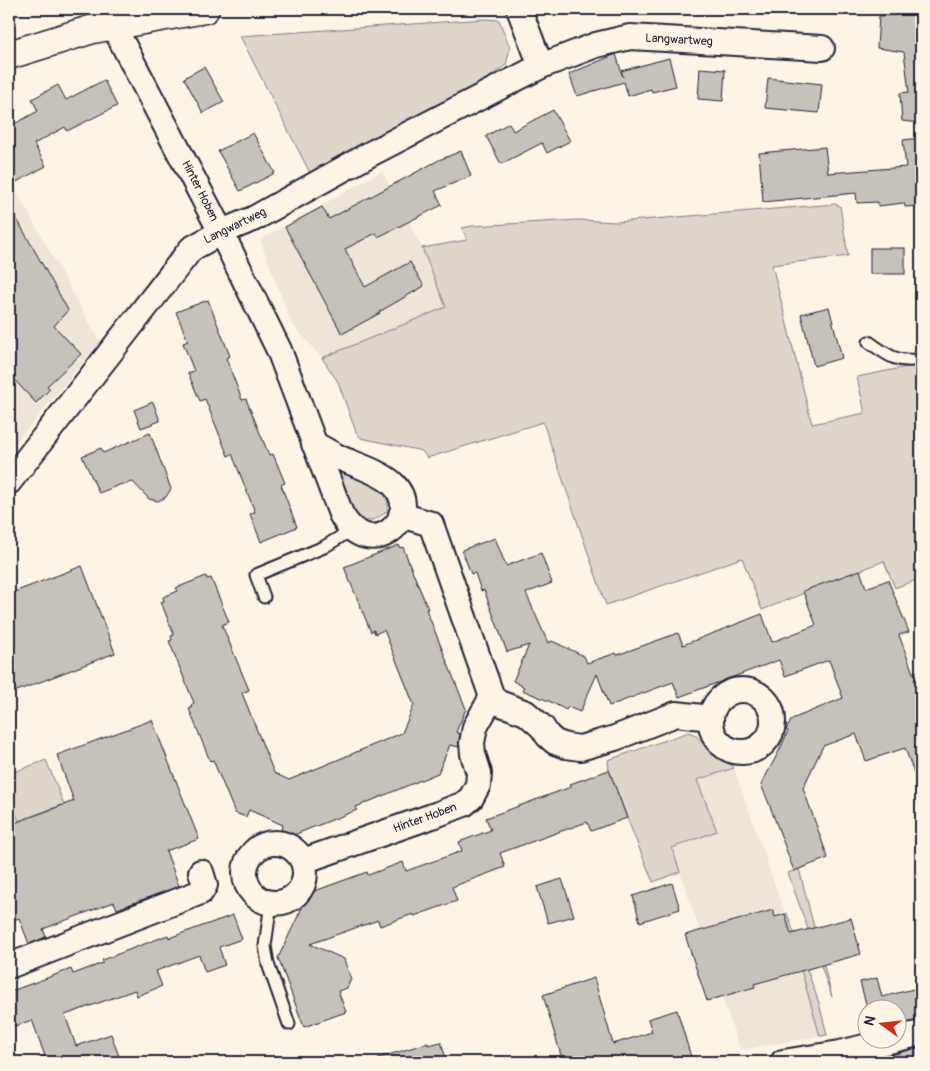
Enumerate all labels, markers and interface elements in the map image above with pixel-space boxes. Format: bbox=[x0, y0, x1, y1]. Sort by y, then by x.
street label: Langwartweg bbox=[645, 31, 713, 49]
street label: Hinter Hoben bbox=[178, 158, 222, 224]
street label: Langwartweg bbox=[201, 204, 269, 248]
street label: Hinter Hoben bbox=[391, 800, 459, 836]
north arrow bbox=[858, 998, 908, 1048]
text: N bbox=[860, 1014, 879, 1028]

